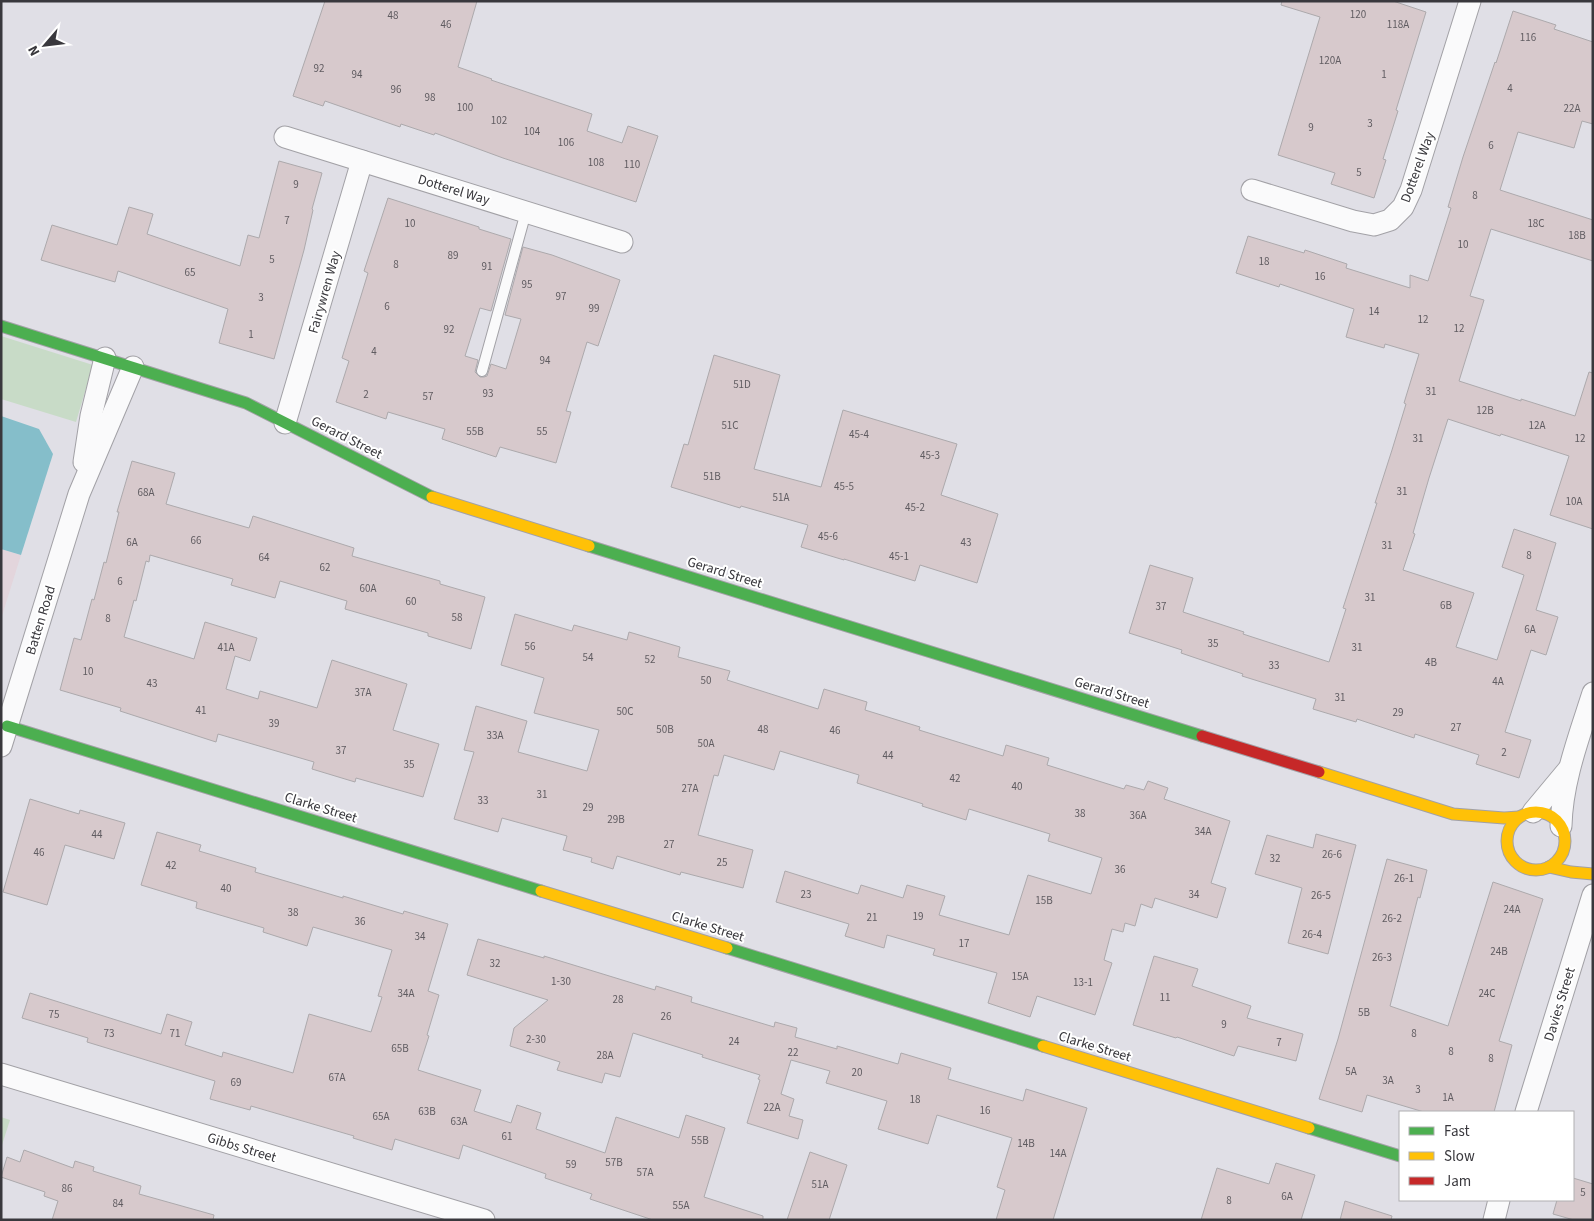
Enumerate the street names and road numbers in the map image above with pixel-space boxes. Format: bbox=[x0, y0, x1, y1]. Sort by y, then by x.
street label: Dotterel Way bbox=[1396, 129, 1440, 206]
street label: Dotterel Way bbox=[415, 170, 493, 211]
street label: Fairywren Way bbox=[304, 248, 346, 336]
street label: Gerard Street bbox=[307, 411, 386, 465]
street label: Gerard Street bbox=[685, 552, 765, 594]
street label: Batten Road bbox=[21, 583, 61, 657]
street label: Gerard Street bbox=[1072, 672, 1152, 714]
street label: Clarke Street bbox=[282, 787, 360, 829]
street label: Clarke Street bbox=[669, 906, 747, 948]
street label: Davies Street bbox=[1539, 965, 1581, 1044]
street label: Clarke Street bbox=[1056, 1026, 1134, 1068]
street label: Gibbs Street bbox=[205, 1128, 279, 1168]

